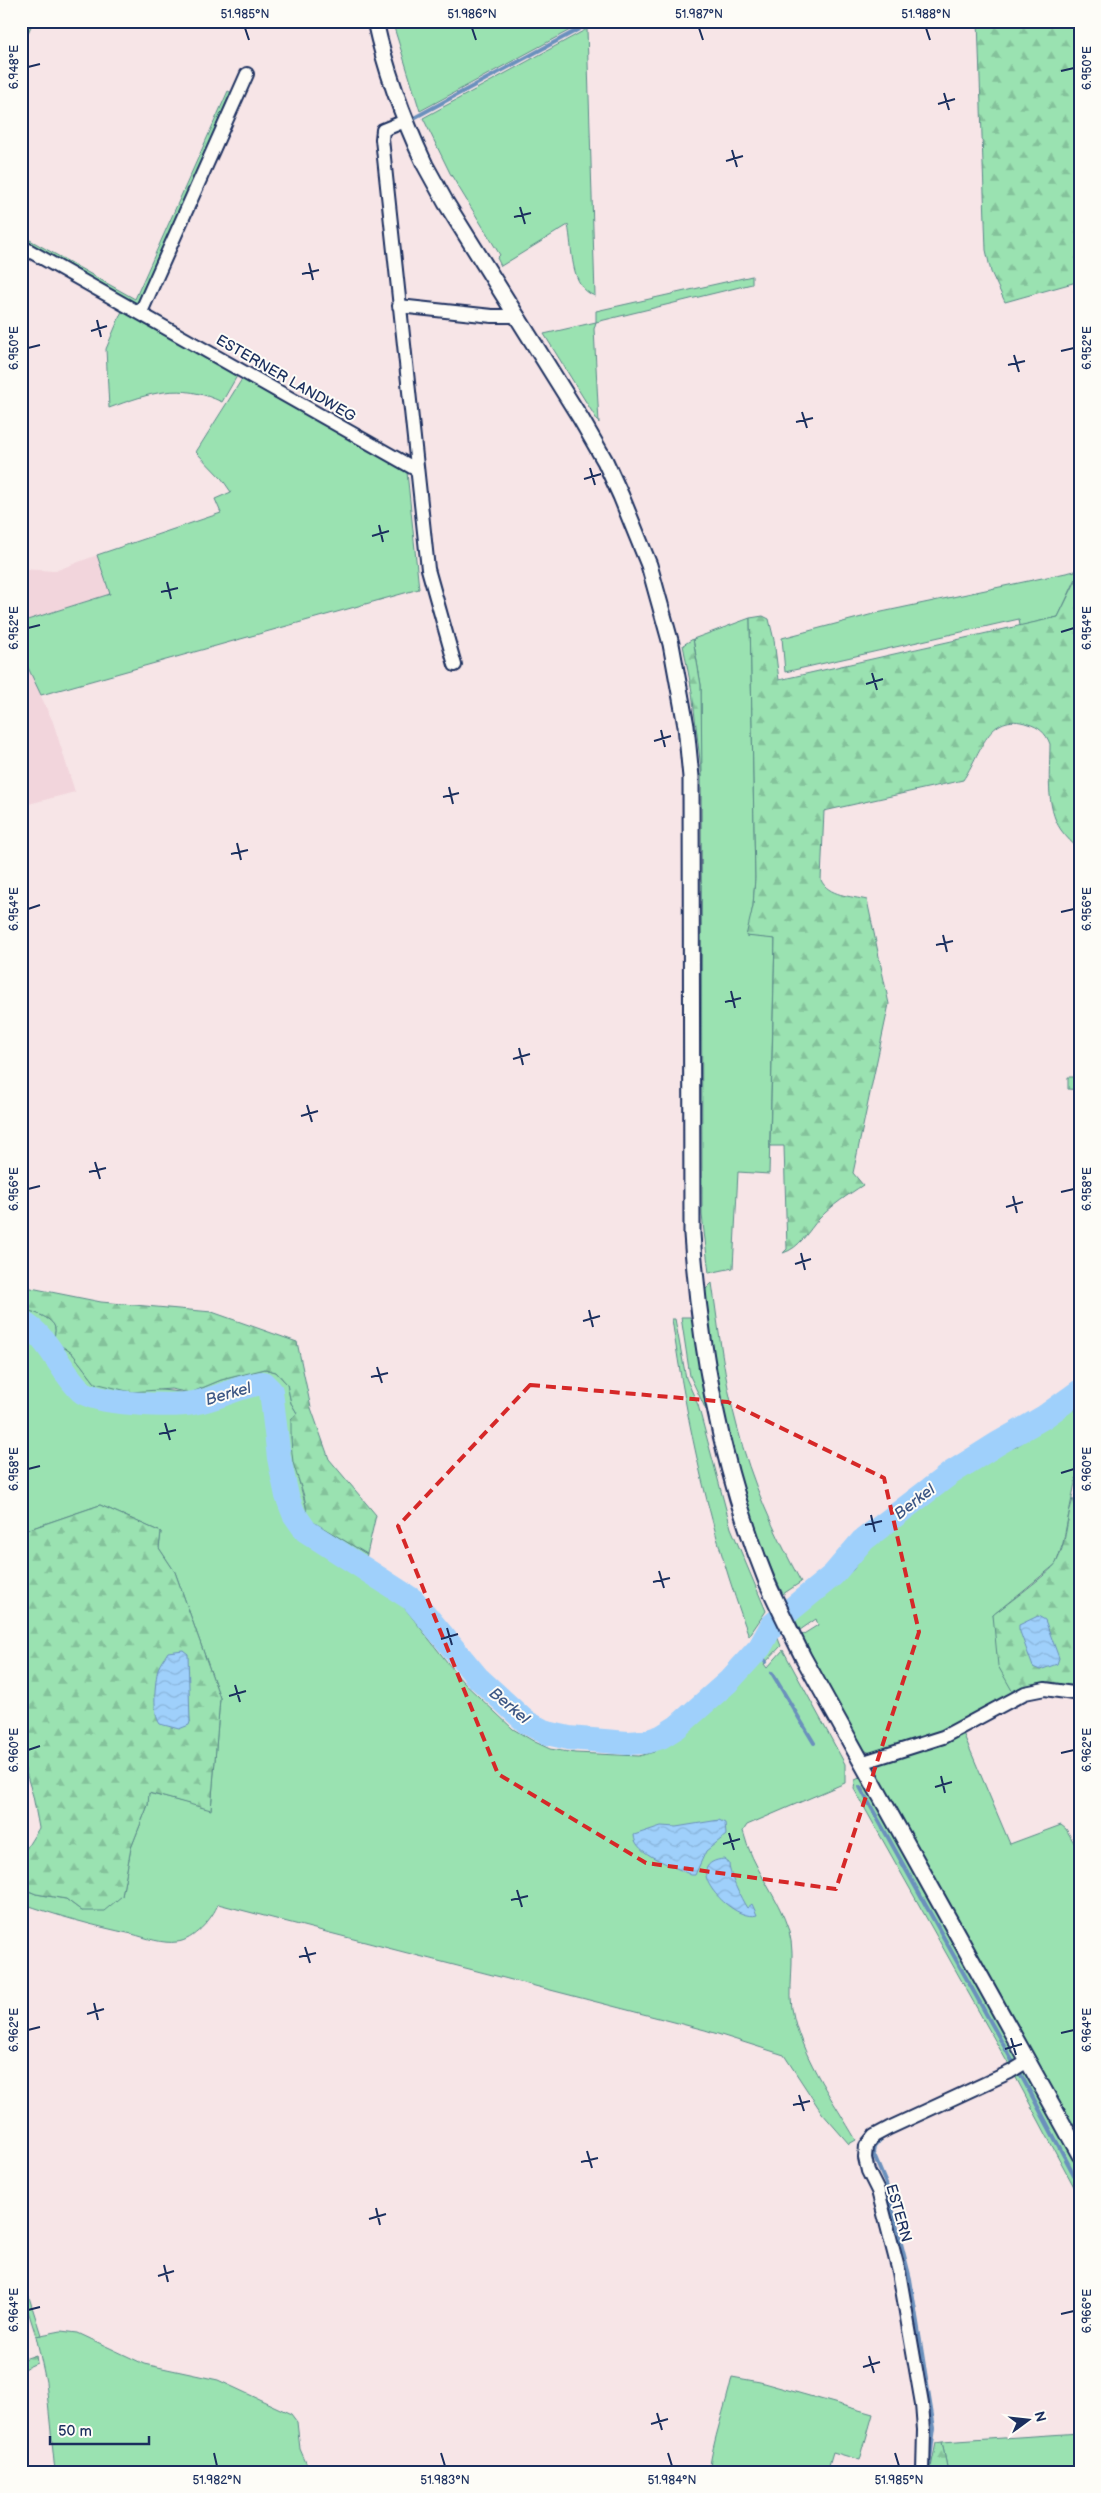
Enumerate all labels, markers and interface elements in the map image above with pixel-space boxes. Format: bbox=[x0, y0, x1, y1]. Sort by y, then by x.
text: 51.985°N bbox=[220, 7, 270, 22]
text: 51.986°N bbox=[447, 7, 497, 22]
text: 51.987°N bbox=[675, 7, 723, 22]
text: 51.988°N bbox=[901, 7, 951, 22]
text: 6.948°E bbox=[7, 45, 22, 89]
text: 6.950°E bbox=[1080, 46, 1095, 90]
text: 6.950°E bbox=[7, 326, 22, 370]
text: 6.952°E bbox=[1080, 326, 1095, 370]
street label: ESTERNER LANDWEG bbox=[212, 331, 359, 426]
text: 6.952°E bbox=[7, 606, 22, 650]
text: 6.954°E bbox=[1080, 606, 1095, 650]
text: 6.954°E bbox=[7, 887, 22, 931]
text: 6.956°E bbox=[1080, 887, 1095, 931]
text: 6.956°E bbox=[7, 1167, 22, 1211]
text: 6.958°E bbox=[1080, 1167, 1095, 1211]
water label: Berkel bbox=[203, 1379, 255, 1410]
text: 6.958°E bbox=[7, 1447, 22, 1491]
text: 6.960°E bbox=[1080, 1447, 1095, 1491]
water label: Berkel bbox=[891, 1480, 940, 1524]
water label: Berkel bbox=[485, 1684, 534, 1729]
text: 6.960°E bbox=[7, 1728, 22, 1772]
text: 6.962°E bbox=[1080, 1728, 1095, 1772]
text: 6.962°E bbox=[7, 2008, 22, 2052]
text: 6.964°E bbox=[1080, 2008, 1095, 2052]
street label: ESTERN bbox=[881, 2182, 916, 2244]
text: 6.964°E bbox=[7, 2288, 22, 2332]
text: 6.966°E bbox=[1080, 2289, 1095, 2333]
north arrow bbox=[1004, 2396, 1054, 2446]
text: N bbox=[1031, 2409, 1050, 2424]
scale bar bbox=[50, 2413, 149, 2445]
text: 50 m bbox=[58, 2422, 92, 2441]
text: 51.982°N bbox=[192, 2473, 242, 2488]
text: 51.983°N bbox=[420, 2473, 470, 2488]
text: 51.984°N bbox=[647, 2473, 697, 2488]
text: 51.985°N bbox=[874, 2473, 924, 2488]

